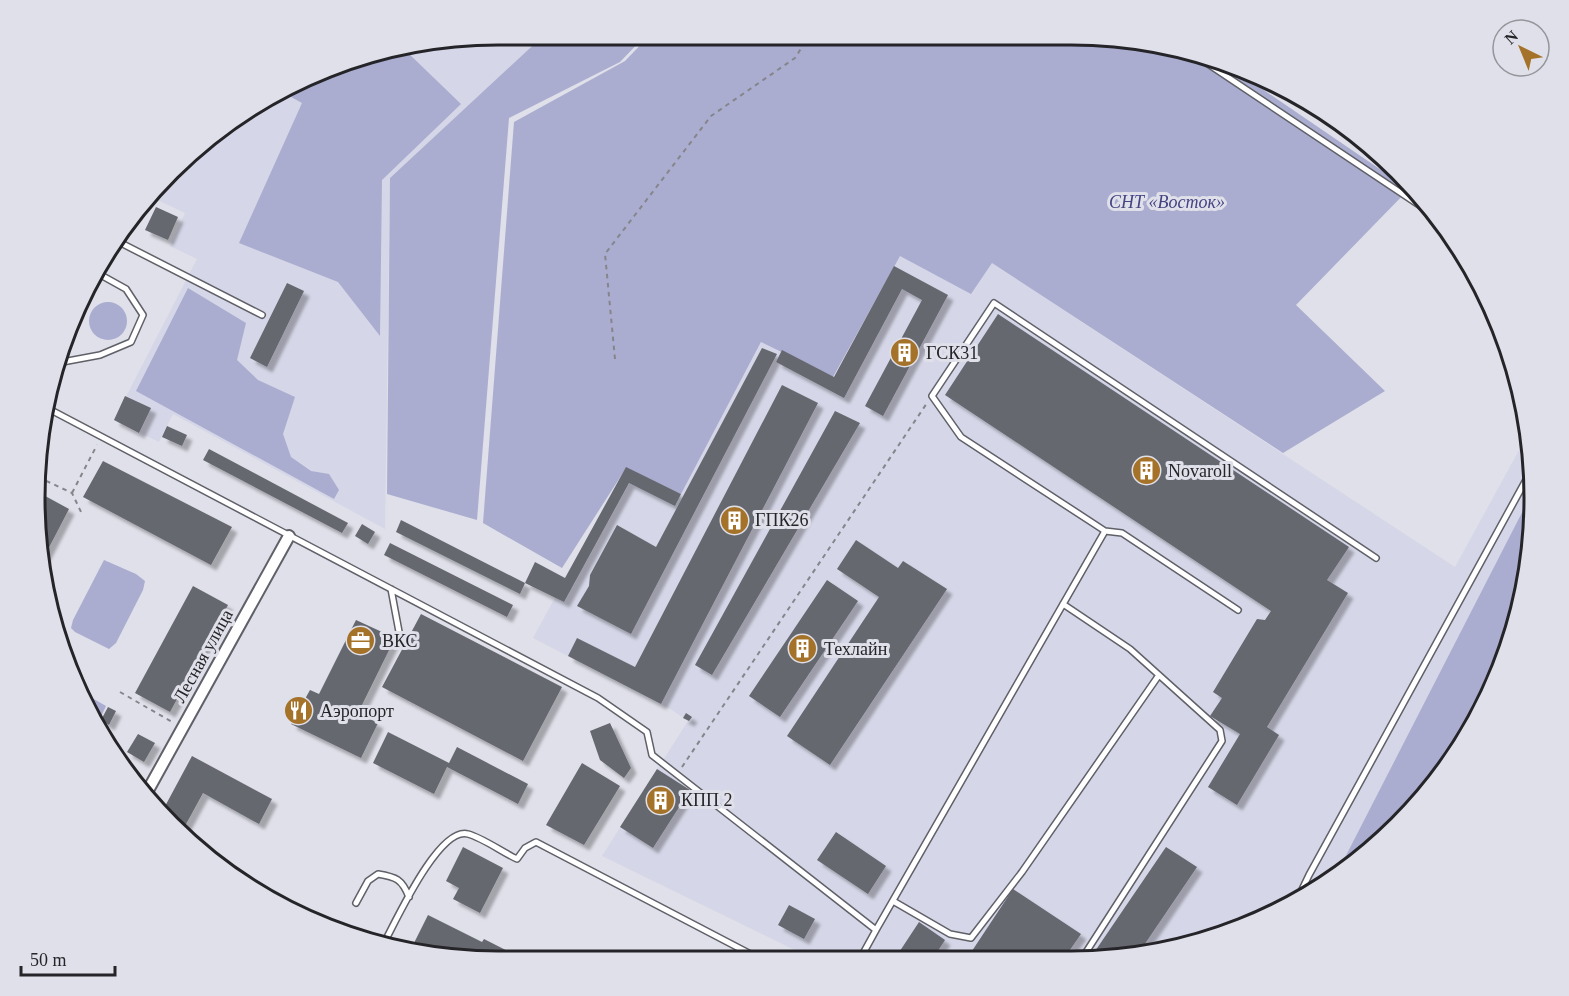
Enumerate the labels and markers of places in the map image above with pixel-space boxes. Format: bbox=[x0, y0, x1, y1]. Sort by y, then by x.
building icon: ГСК31 bbox=[889, 337, 921, 369]
place label: ГСК31 bbox=[926, 343, 978, 363]
building icon: Novaroll bbox=[1131, 455, 1163, 487]
place label: Novaroll bbox=[1168, 461, 1232, 481]
building icon: ГПК26 bbox=[718, 504, 750, 536]
place label: ГПК26 bbox=[755, 510, 808, 530]
office icon: ВКС bbox=[345, 625, 377, 657]
place label: ВКС bbox=[382, 631, 418, 651]
building icon: Техлайн bbox=[787, 633, 819, 665]
place label: Техлайн bbox=[824, 639, 888, 659]
restaurant icon: Аэропорт bbox=[283, 695, 315, 727]
place label: Аэропорт bbox=[320, 701, 394, 721]
building icon: КПП 2 bbox=[644, 784, 676, 816]
place label: КПП 2 bbox=[681, 790, 733, 810]

